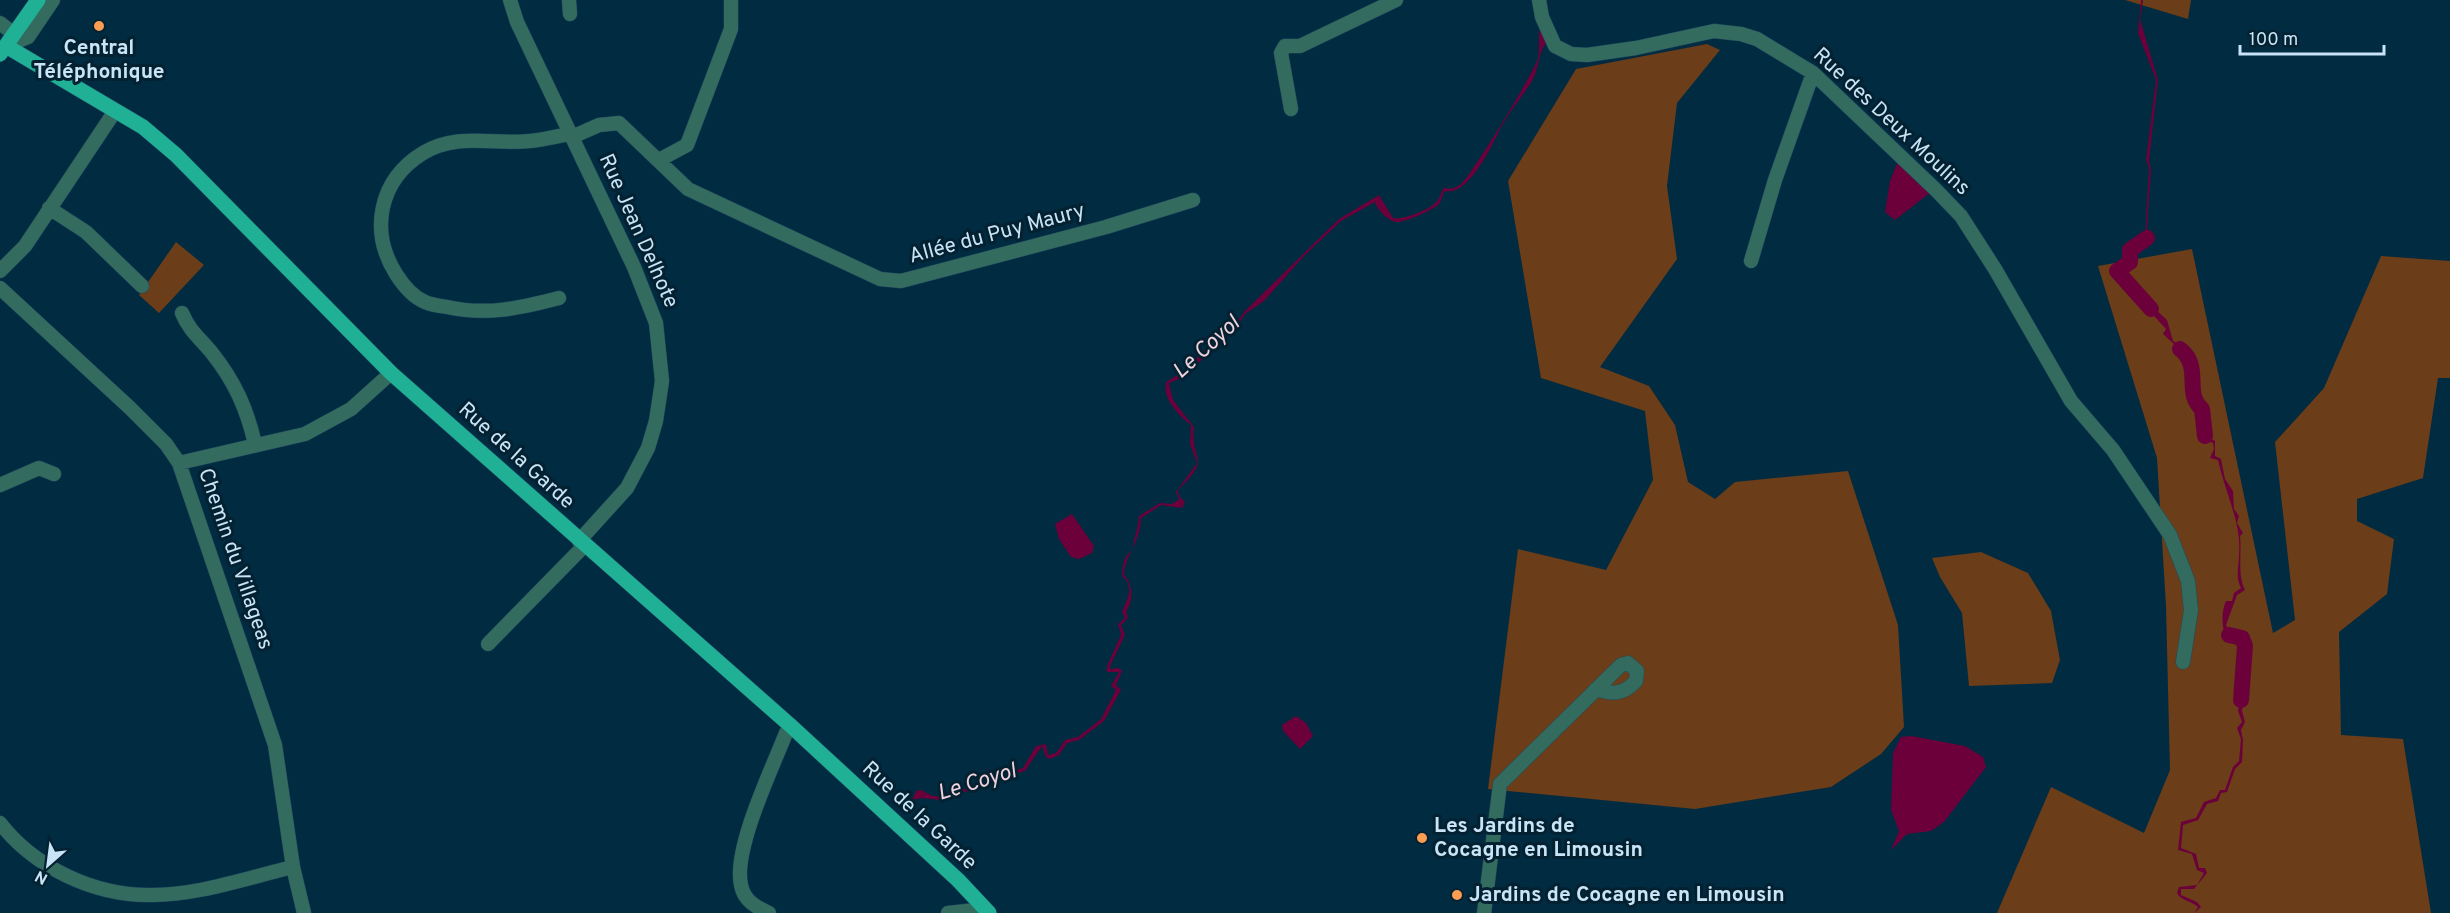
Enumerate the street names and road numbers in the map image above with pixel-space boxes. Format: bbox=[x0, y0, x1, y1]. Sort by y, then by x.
street label: Rue des Deux Moulins bbox=[1807, 42, 1975, 202]
street label: Rue Jean Delhote bbox=[592, 150, 684, 312]
street label: Allée du Puy Maury bbox=[906, 198, 1088, 270]
street label: Rue de la Garde bbox=[452, 397, 580, 515]
street label: Chemin du Villageas bbox=[191, 465, 279, 653]
street label: Rue de la Garde bbox=[856, 756, 982, 876]

